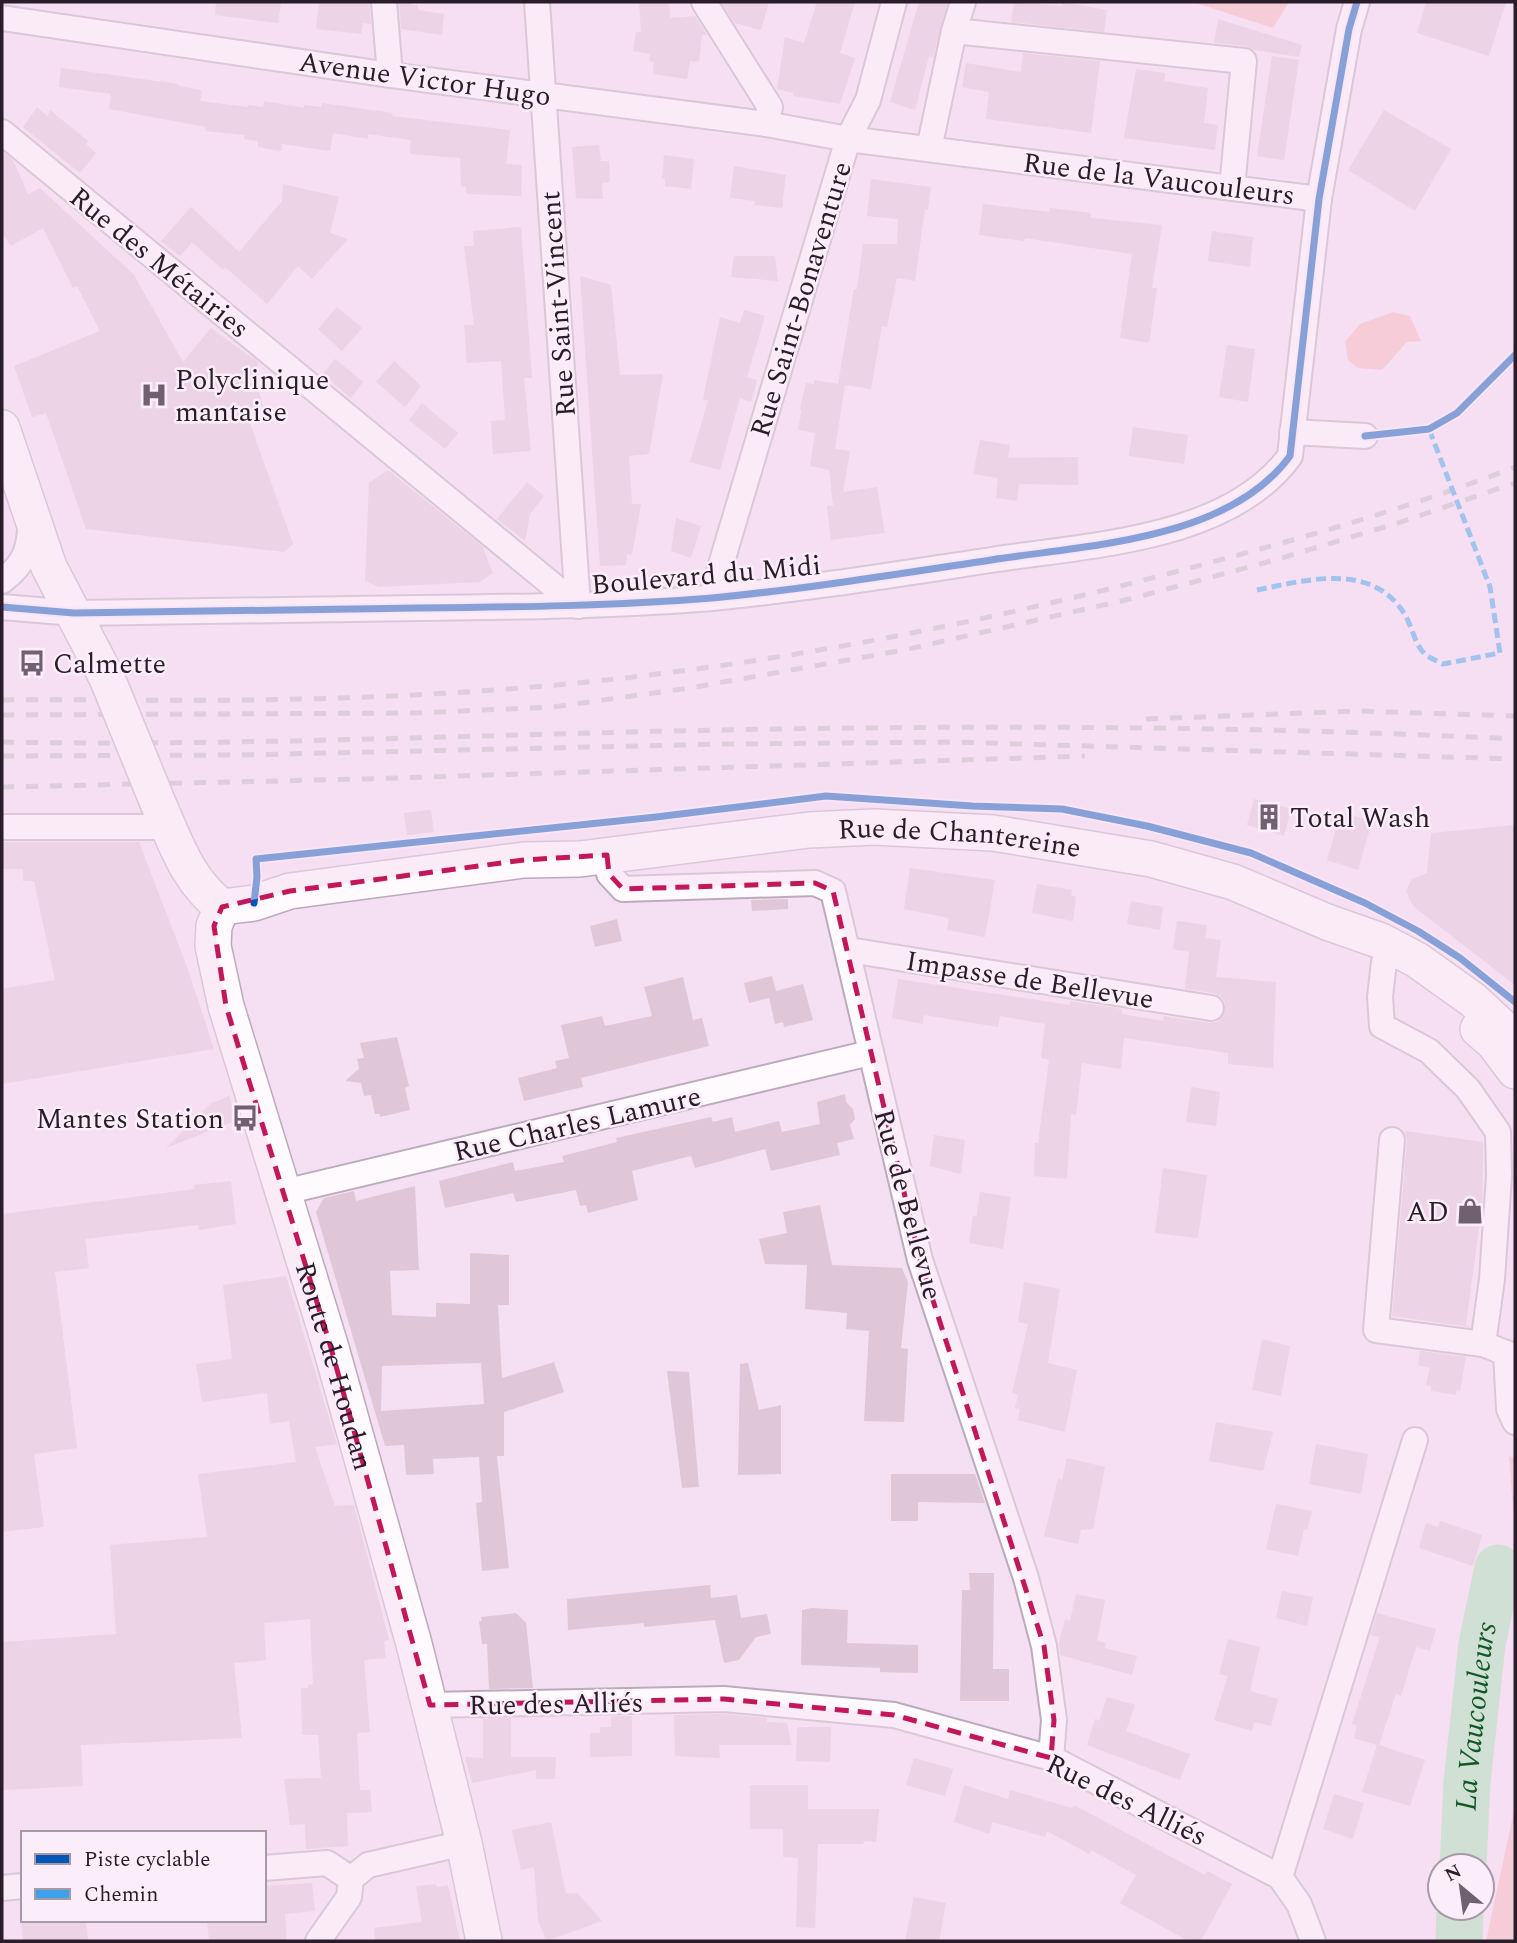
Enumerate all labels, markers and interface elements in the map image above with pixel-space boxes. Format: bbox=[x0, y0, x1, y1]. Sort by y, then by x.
street label: Avenue Victor Hugo bbox=[296, 41, 554, 118]
street label: Rue de la Vaucouleurs bbox=[1020, 141, 1297, 217]
street label: Rue Saint-Bonaventure bbox=[739, 156, 864, 443]
street label: Rue des Métairies bbox=[60, 177, 259, 350]
street label: Rue Saint-Vincent bbox=[529, 189, 588, 418]
place label: Polyclinique mantaise bbox=[175, 359, 329, 434]
hospital icon: Polyclinique mantaise bbox=[139, 380, 169, 410]
street label: Boulevard du Midi bbox=[589, 544, 823, 607]
place label: Calmette bbox=[53, 643, 166, 686]
bus stop icon: Calmette bbox=[17, 648, 47, 678]
place label: Total Wash bbox=[1290, 797, 1430, 840]
building icon: Total Wash bbox=[1254, 802, 1284, 832]
street label: Rue de Chantereine bbox=[837, 807, 1084, 870]
street label: Impasse de Bellevue bbox=[903, 940, 1157, 1021]
street label: Rue Charles Lamure bbox=[449, 1075, 705, 1174]
place label: Mantes Station bbox=[36, 1098, 224, 1141]
bus stop icon: Mantes Station bbox=[230, 1103, 260, 1133]
street label: Rue de Bellevue bbox=[861, 1104, 954, 1305]
place label: AD bbox=[1406, 1191, 1449, 1234]
shop icon: AD bbox=[1455, 1196, 1485, 1226]
street label: Route de Houdan bbox=[283, 1257, 384, 1475]
water label: La Vaucouleurs bbox=[1444, 1617, 1510, 1812]
street label: Rue des Alliés bbox=[468, 1681, 644, 1728]
street label: Rue des Alliés bbox=[1038, 1743, 1214, 1858]
legend bbox=[21, 1831, 266, 1922]
text: Piste cyclable bbox=[84, 1844, 210, 1876]
north arrow bbox=[1426, 1852, 1496, 1922]
text: N bbox=[1440, 1857, 1467, 1890]
text: Chemin bbox=[84, 1879, 158, 1911]

